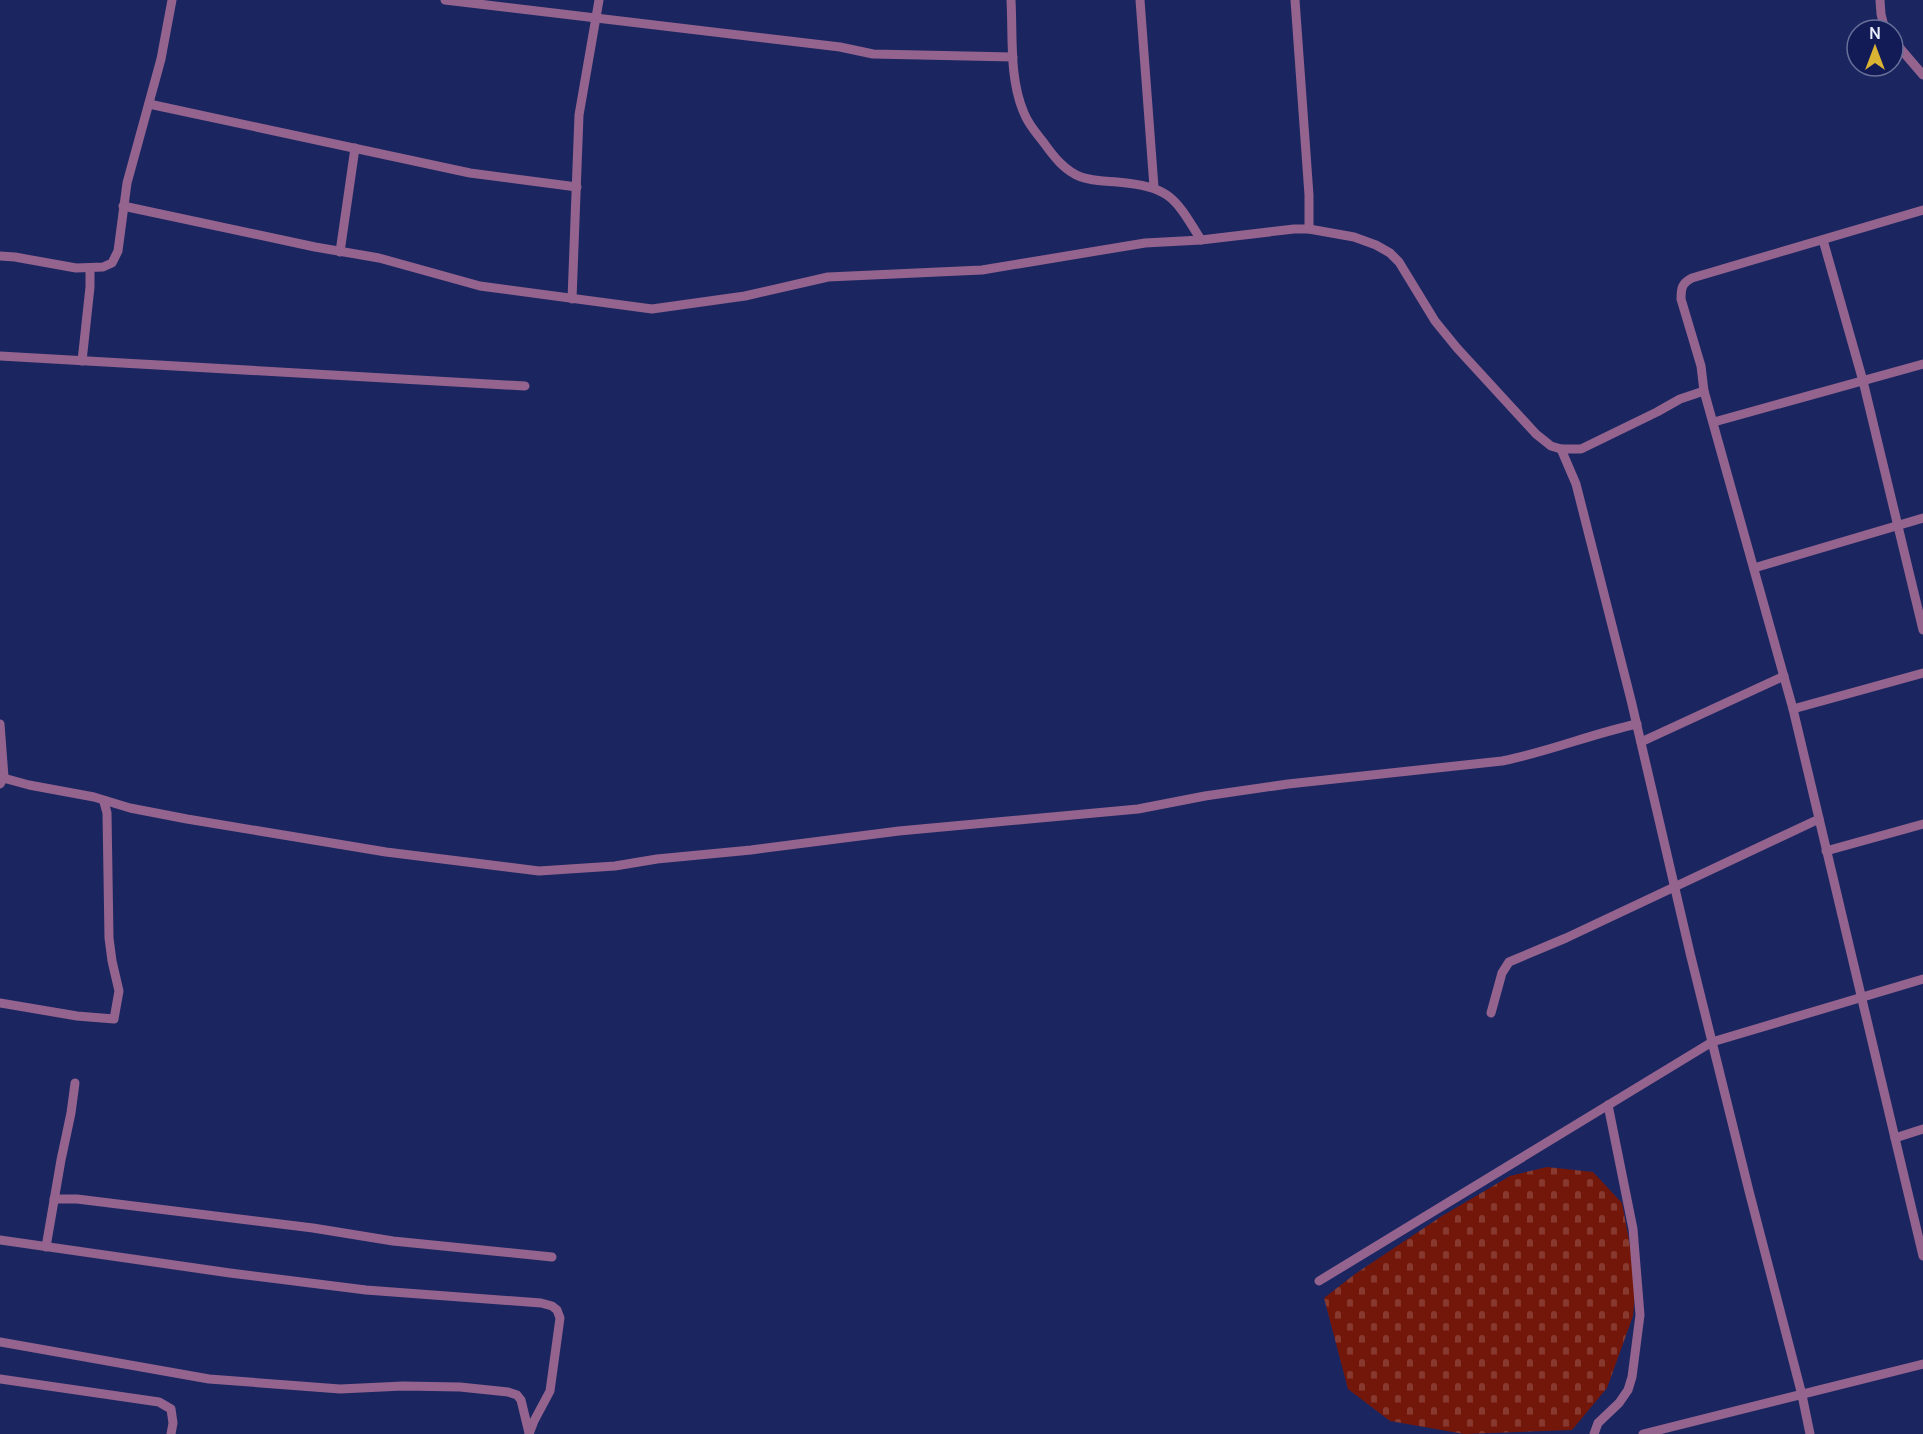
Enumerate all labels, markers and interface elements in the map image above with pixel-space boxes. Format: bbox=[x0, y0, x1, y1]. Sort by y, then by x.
north arrow bbox=[1845, 18, 1905, 78]
text: N bbox=[1869, 22, 1881, 44]

